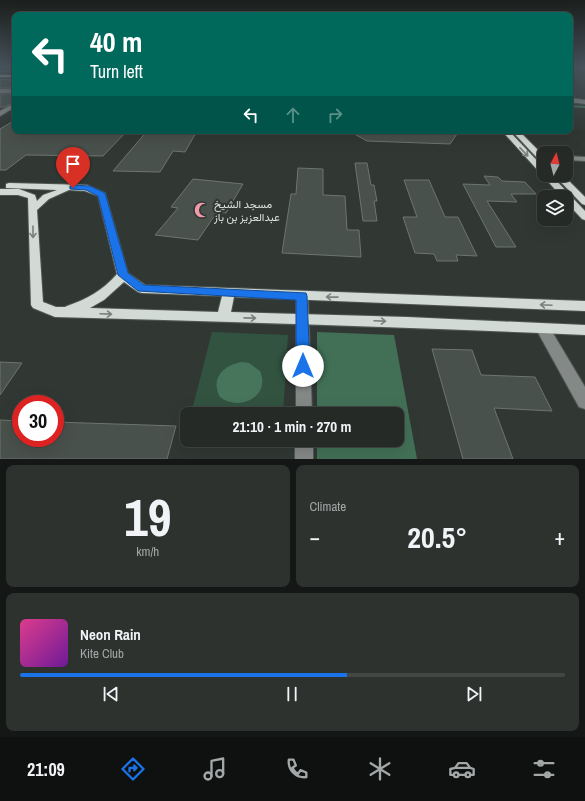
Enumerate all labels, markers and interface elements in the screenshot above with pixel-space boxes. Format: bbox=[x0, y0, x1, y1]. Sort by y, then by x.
text: 40 m bbox=[90, 23, 142, 61]
icon: left bbox=[24, 28, 76, 80]
text: Turn left bbox=[90, 59, 143, 84]
icon: left bbox=[240, 104, 262, 126]
icon: ahead bbox=[282, 104, 304, 126]
icon: right bbox=[324, 104, 346, 126]
north arrow bbox=[537, 146, 573, 182]
map controls bbox=[537, 146, 573, 226]
pin bbox=[56, 147, 90, 188]
one-way arrow bbox=[520, 147, 529, 157]
icon: arrive bbox=[62, 153, 84, 175]
button: layers bbox=[537, 190, 573, 226]
place label: مسجد الشيخ عبدالعزيز بن باز bbox=[213, 197, 280, 224]
mosque icon: مسجد الشيخ عبدالعزيز بن باز bbox=[193, 201, 211, 219]
one-way arrow bbox=[29, 225, 37, 238]
one-way arrow bbox=[326, 293, 339, 300]
one-way arrow bbox=[540, 301, 553, 308]
one-way arrow bbox=[99, 310, 112, 318]
one-way arrow bbox=[243, 314, 256, 322]
one-way arrow bbox=[373, 317, 386, 325]
position arrow bbox=[282, 345, 324, 387]
speed limit sign: 30 bbox=[12, 395, 64, 447]
text: 21:10 · 1 min · 270 m bbox=[233, 416, 351, 437]
text: 19 bbox=[124, 482, 171, 552]
text: Climate bbox=[310, 498, 346, 515]
text: 20.5° bbox=[407, 517, 467, 557]
text: − bbox=[310, 522, 320, 552]
text: + bbox=[554, 522, 565, 552]
text: km/h bbox=[136, 543, 159, 560]
text: Neon Rain bbox=[80, 624, 141, 645]
text: Kite Club bbox=[80, 645, 124, 662]
icon: previous bbox=[100, 683, 122, 705]
icon: pause bbox=[281, 683, 303, 705]
icon: next bbox=[463, 683, 485, 705]
icon: directions bbox=[119, 755, 147, 783]
icon: music bbox=[201, 755, 229, 783]
icon: phone bbox=[283, 755, 311, 783]
icon: climate bbox=[366, 755, 394, 783]
icon: car bbox=[448, 755, 476, 783]
icon: filters bbox=[530, 755, 558, 783]
text: 21:09 bbox=[27, 757, 65, 782]

